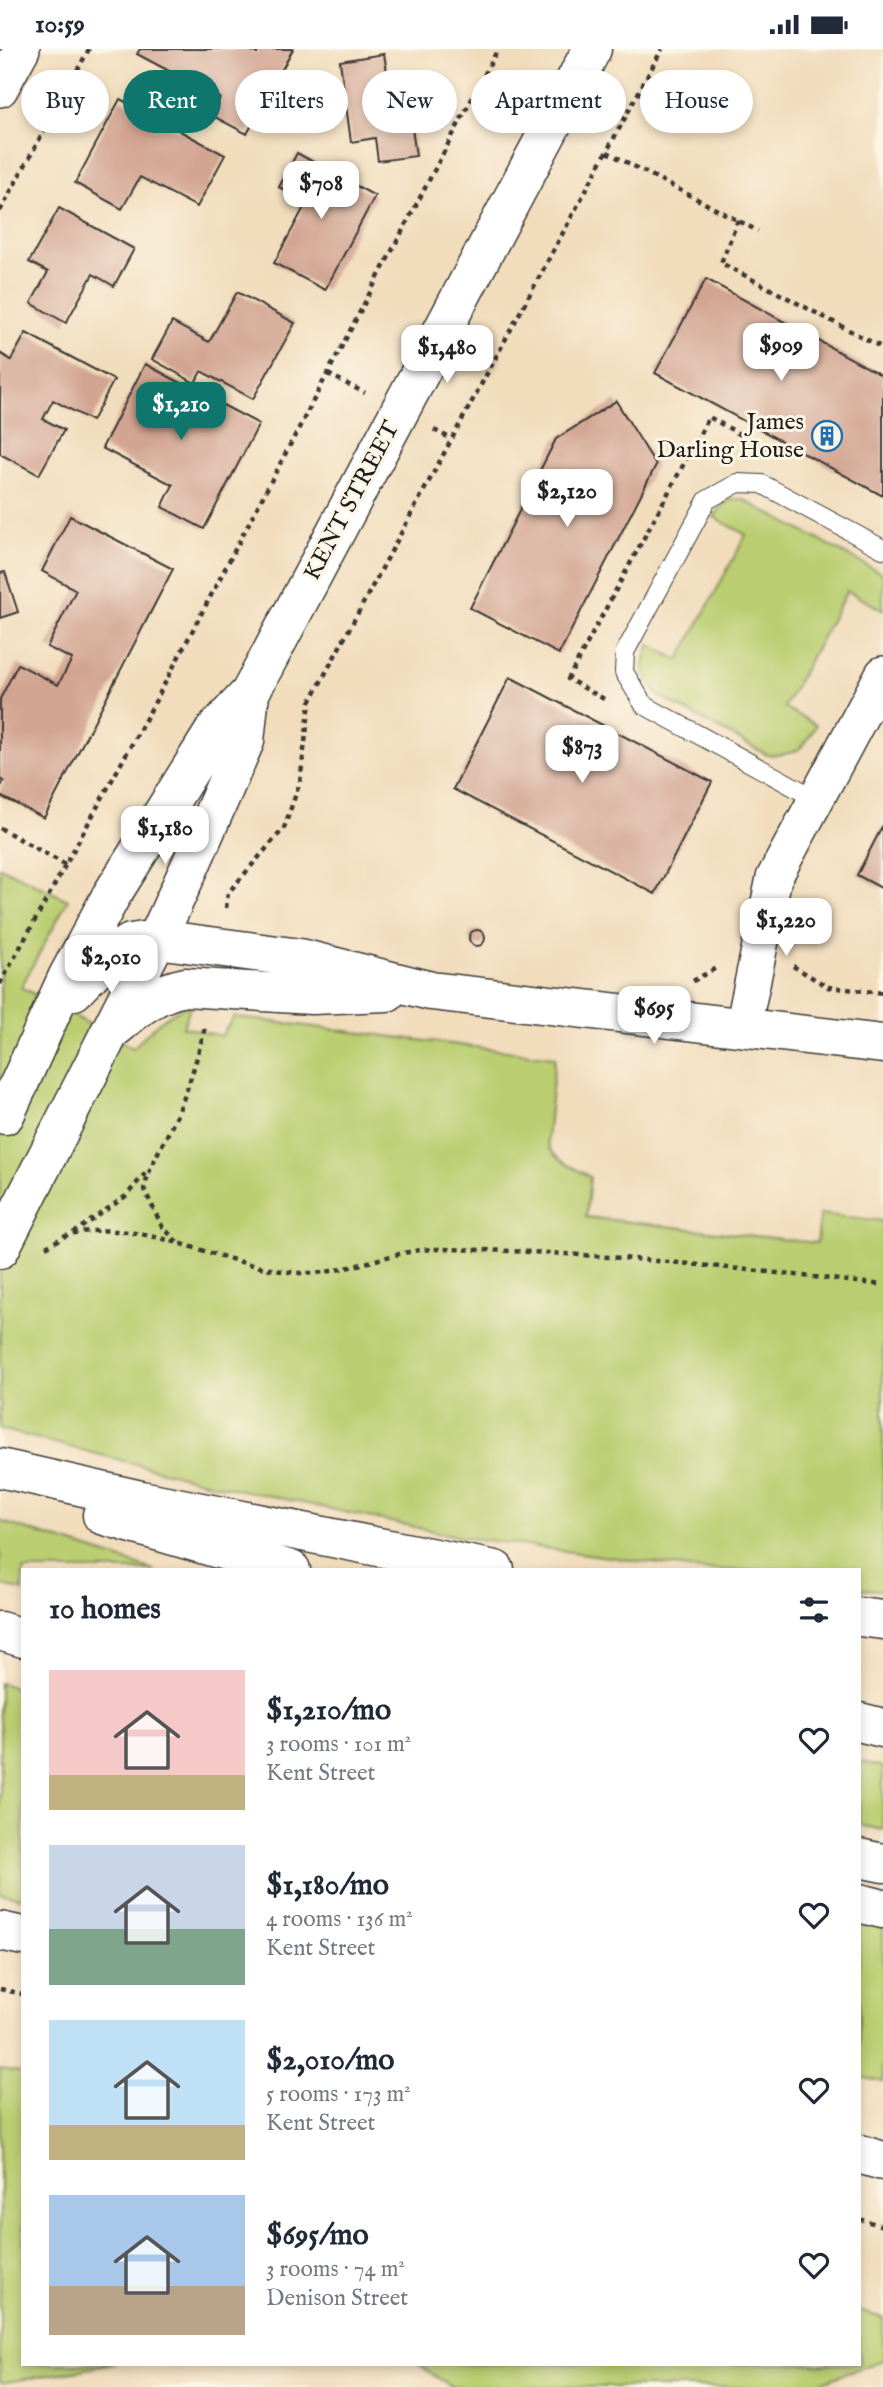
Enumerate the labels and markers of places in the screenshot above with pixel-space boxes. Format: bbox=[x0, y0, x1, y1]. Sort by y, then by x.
pin: $708 bbox=[280, 162, 362, 221]
pin: $909 bbox=[740, 323, 822, 383]
pin: $1,480 bbox=[390, 325, 504, 385]
pin: $1,210 bbox=[124, 383, 238, 442]
place label: James Darling House bbox=[657, 407, 804, 466]
building icon: James Darling House bbox=[810, 419, 844, 453]
pin: $2,120 bbox=[510, 469, 624, 529]
pin: $873 bbox=[541, 725, 623, 785]
pin: $1,180 bbox=[108, 807, 222, 866]
pin: $1,220 bbox=[729, 899, 843, 958]
pin: $2,010 bbox=[54, 935, 168, 995]
pin: $695 bbox=[613, 986, 695, 1046]

